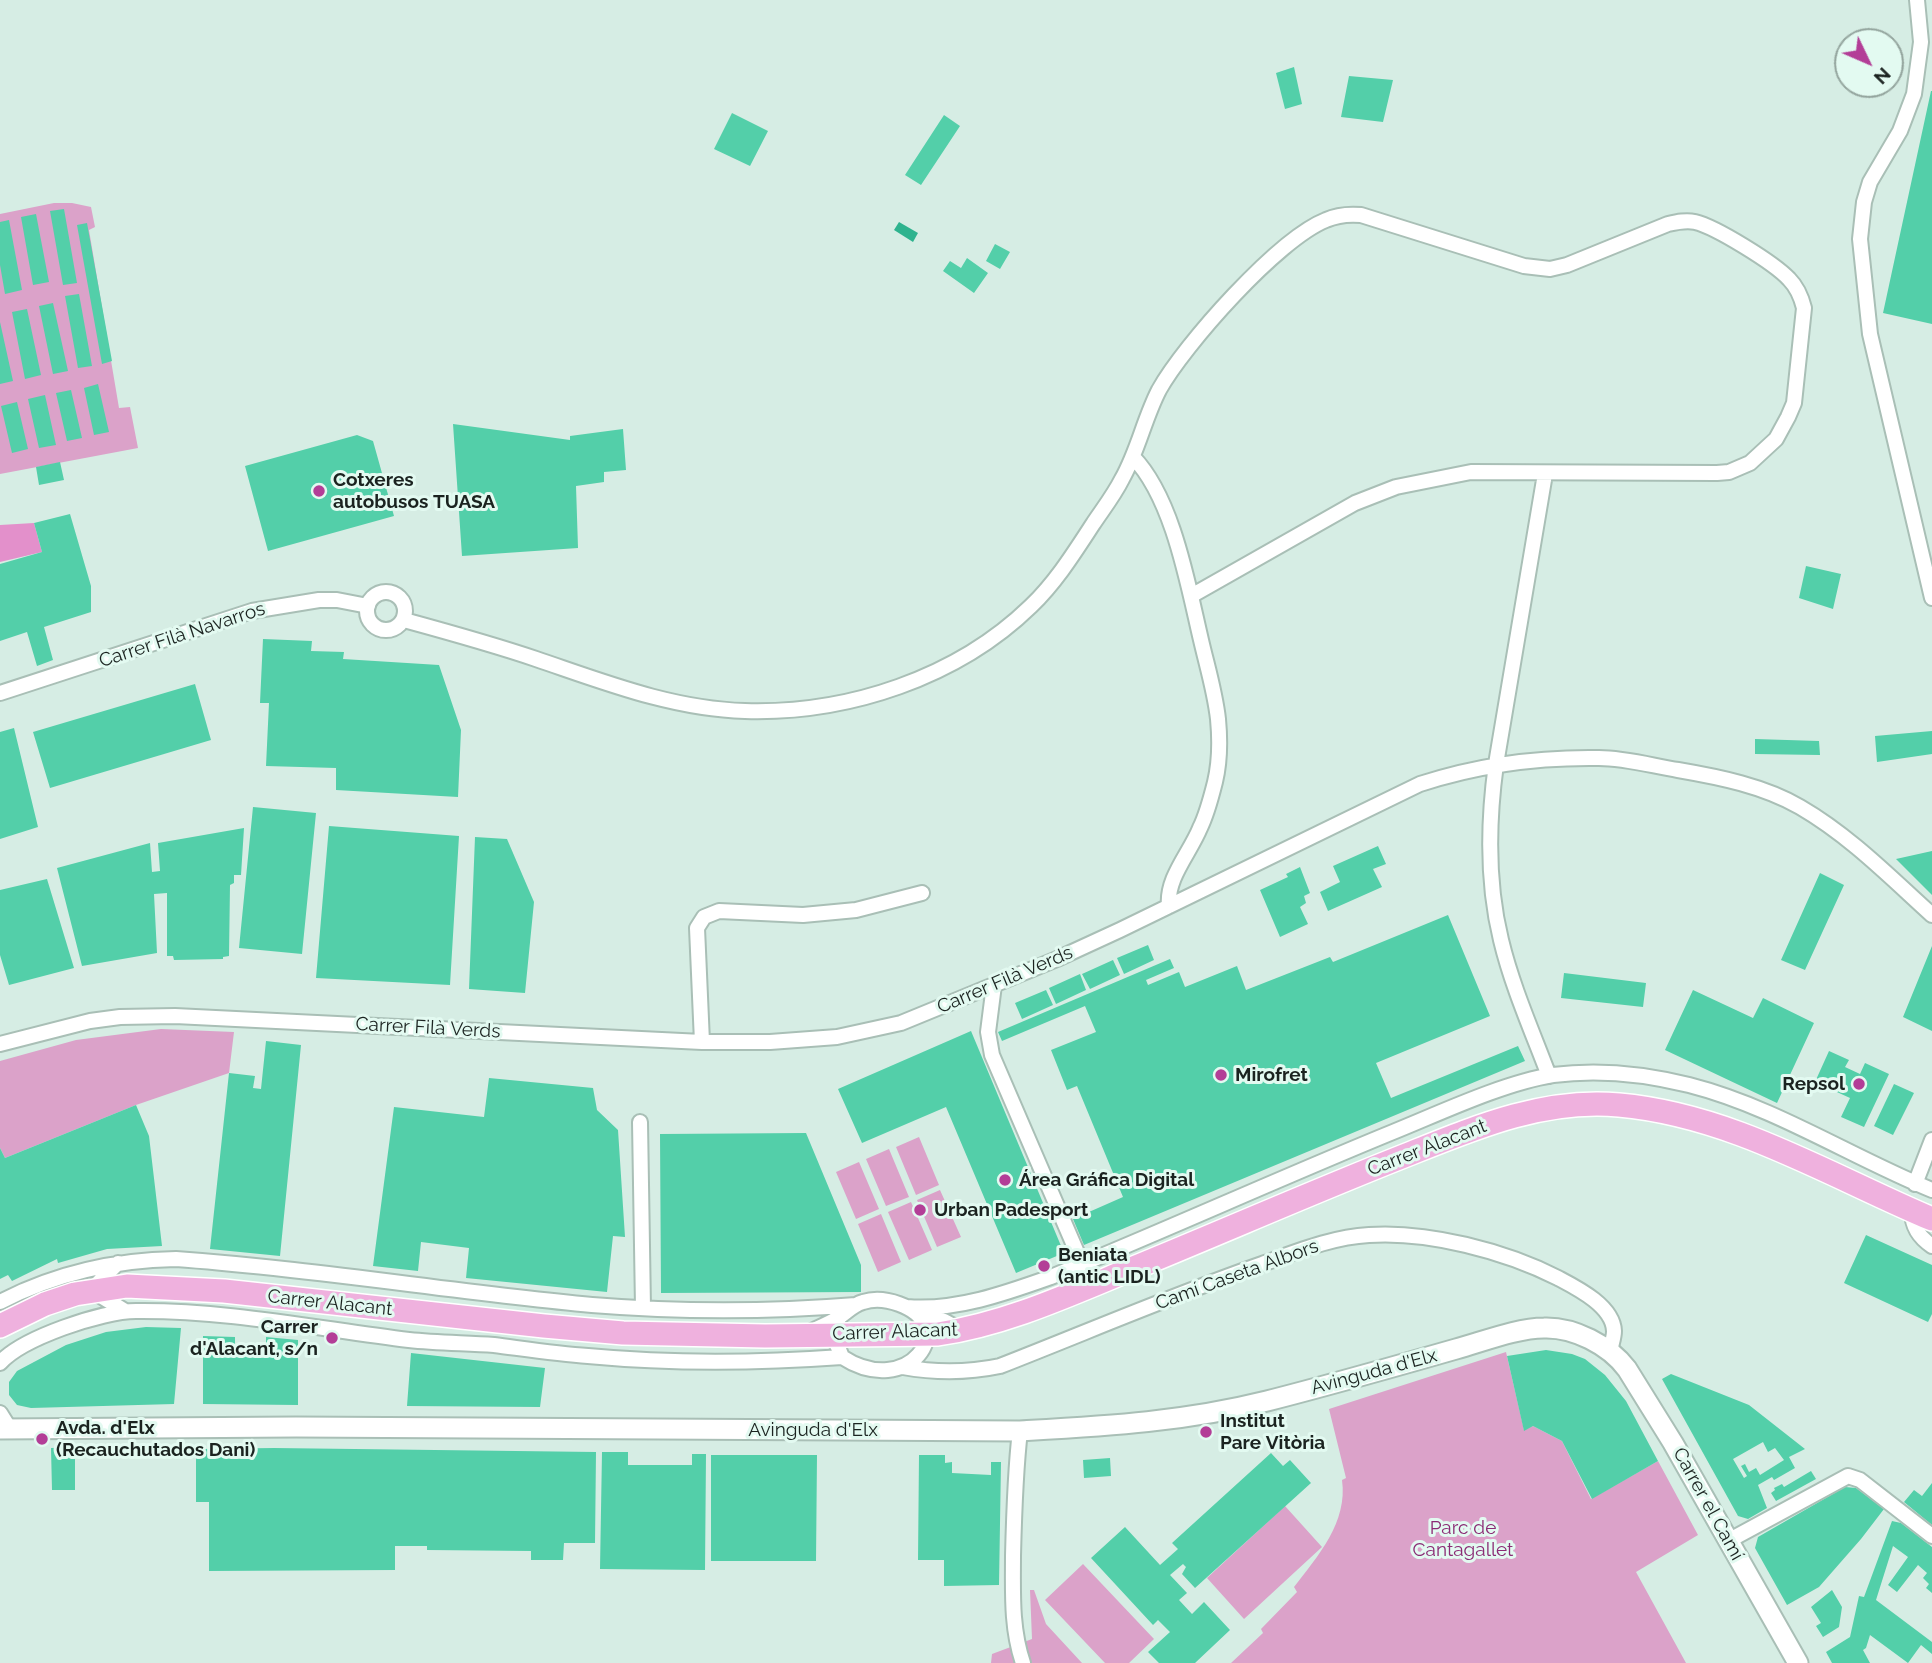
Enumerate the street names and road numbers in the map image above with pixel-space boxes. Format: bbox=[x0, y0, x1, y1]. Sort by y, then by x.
street label: Carrer Filà Navarros bbox=[96, 597, 268, 673]
street label: Carrer Filà Verds bbox=[934, 941, 1076, 1019]
street label: Carrer Filà Verds bbox=[355, 1013, 501, 1043]
street label: Carrer Alacant bbox=[1364, 1115, 1490, 1181]
street label: Camí Caseta Albors bbox=[1152, 1235, 1322, 1315]
street label: Carrer Alacant bbox=[266, 1285, 394, 1321]
street label: Carrer Alacant bbox=[832, 1318, 958, 1346]
street label: Avinguda d'Elx bbox=[1309, 1344, 1439, 1400]
street label: Avinguda d'Elx bbox=[748, 1419, 878, 1441]
street label: Carrer el Camí bbox=[1668, 1444, 1748, 1564]

